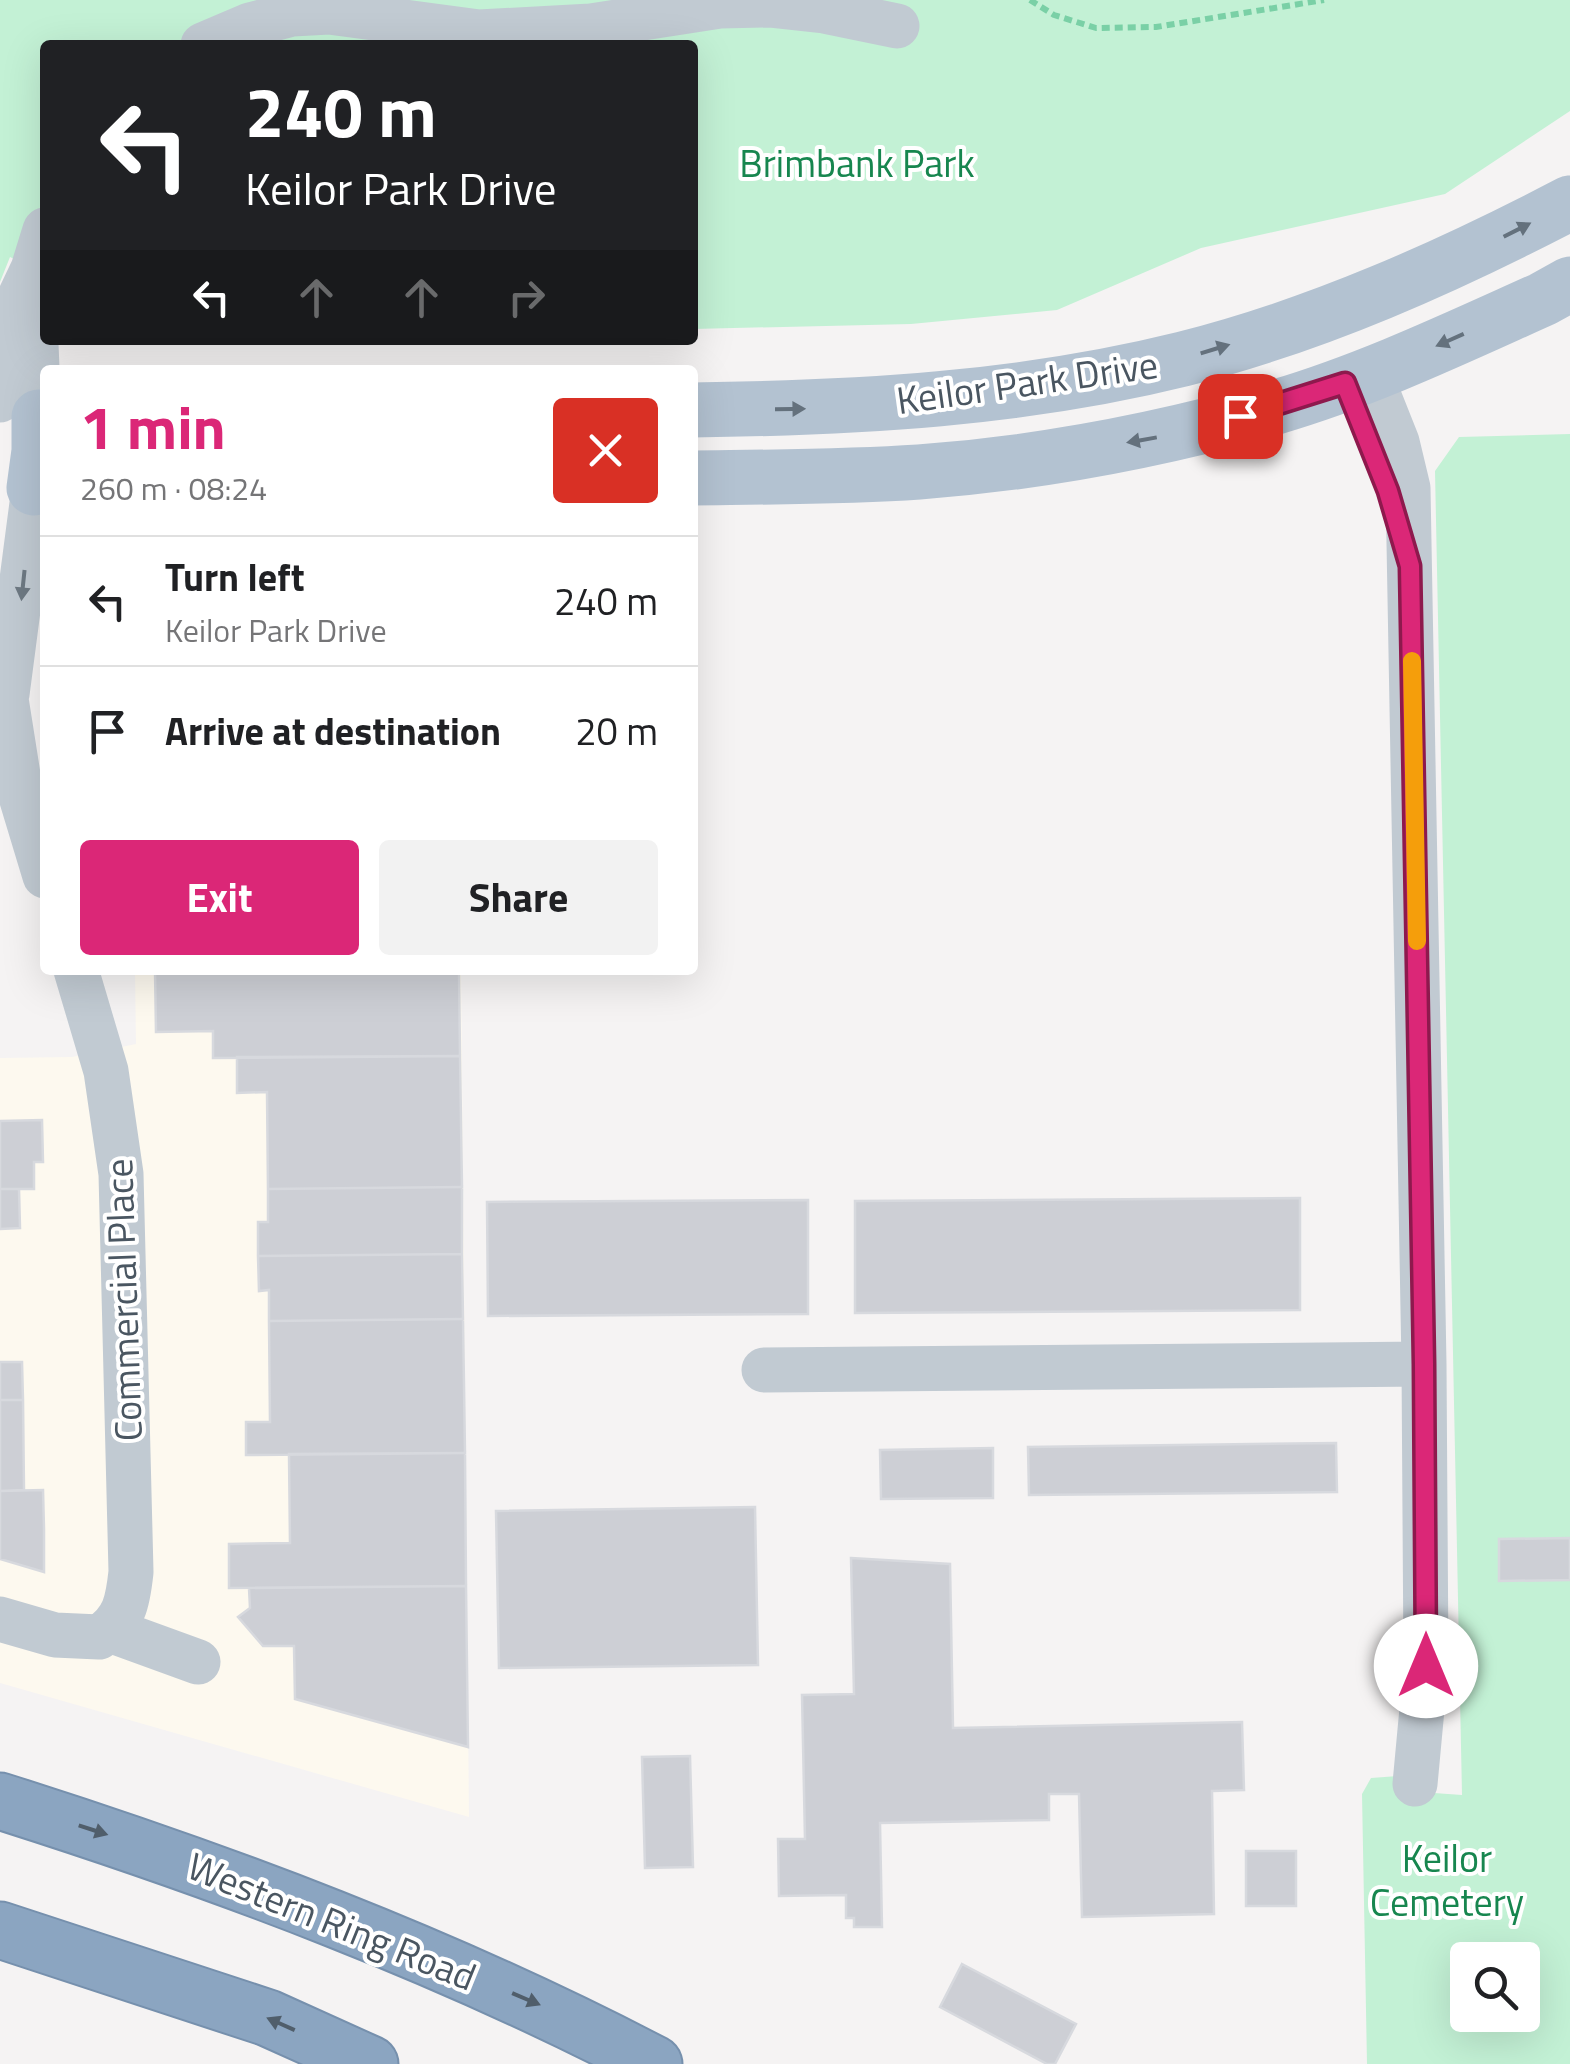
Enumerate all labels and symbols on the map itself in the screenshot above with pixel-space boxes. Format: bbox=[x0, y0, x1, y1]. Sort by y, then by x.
park label: Brimbank Park bbox=[739, 134, 975, 192]
one-way arrow bbox=[1502, 222, 1531, 239]
one-way arrow bbox=[1435, 332, 1465, 348]
street label: Keilor Park Drive bbox=[893, 335, 1161, 429]
one-way arrow bbox=[1200, 341, 1230, 356]
pin bbox=[1198, 374, 1283, 459]
one-way arrow bbox=[774, 400, 806, 416]
one-way arrow bbox=[1126, 433, 1157, 448]
one-way arrow bbox=[15, 569, 31, 601]
street label: Commercial Place bbox=[89, 1158, 157, 1442]
position arrow bbox=[1374, 1614, 1478, 1718]
one-way arrow bbox=[78, 1824, 108, 1839]
park label: Keilor Cemetery bbox=[1370, 1829, 1524, 1931]
street label: Western Ring Road bbox=[179, 1837, 485, 2005]
one-way arrow bbox=[511, 1991, 541, 2007]
one-way arrow bbox=[266, 2016, 296, 2032]

